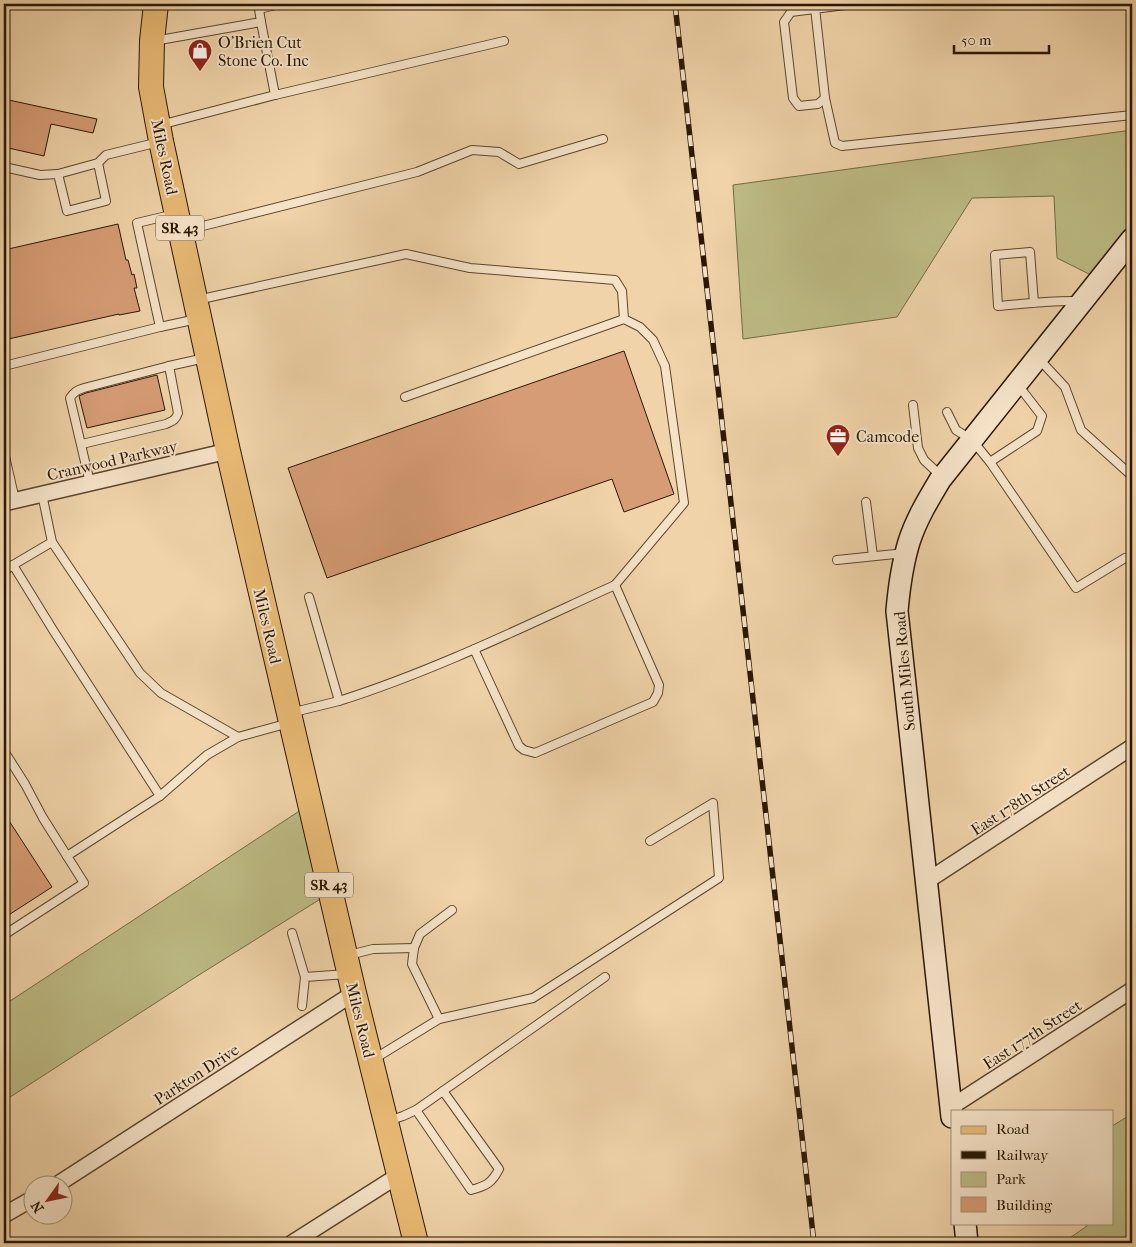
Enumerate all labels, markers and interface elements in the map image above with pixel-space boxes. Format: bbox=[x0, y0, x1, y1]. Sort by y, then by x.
scale bar bbox=[954, 22, 1048, 54]
text: 50 m bbox=[961, 31, 992, 49]
place label: O'Brien Cut Stone Co. Inc bbox=[218, 33, 308, 70]
shop icon: O'Brien Cut Stone Co. Inc bbox=[187, 38, 213, 72]
street label: Miles Road bbox=[147, 118, 182, 197]
road number: SR 43 bbox=[156, 216, 204, 240]
office icon: Camcode bbox=[825, 423, 851, 457]
place label: Camcode bbox=[856, 427, 919, 446]
street label: Cranwood Parkway bbox=[45, 436, 180, 485]
street label: Miles Road bbox=[250, 587, 285, 666]
street label: South Miles Road bbox=[890, 610, 919, 732]
street label: East 178th Street bbox=[967, 761, 1074, 839]
road number: SR 43 bbox=[305, 872, 353, 898]
street label: Miles Road bbox=[342, 981, 379, 1060]
street label: East 177th Street bbox=[979, 995, 1085, 1073]
street label: Parkton Drive bbox=[150, 1040, 242, 1109]
legend bbox=[951, 1110, 1114, 1224]
text: Road bbox=[996, 1120, 1030, 1138]
text: Railway bbox=[996, 1146, 1049, 1164]
text: Park bbox=[996, 1170, 1026, 1188]
north arrow bbox=[22, 1174, 72, 1224]
text: Building bbox=[996, 1196, 1053, 1214]
text: N bbox=[27, 1197, 48, 1216]

